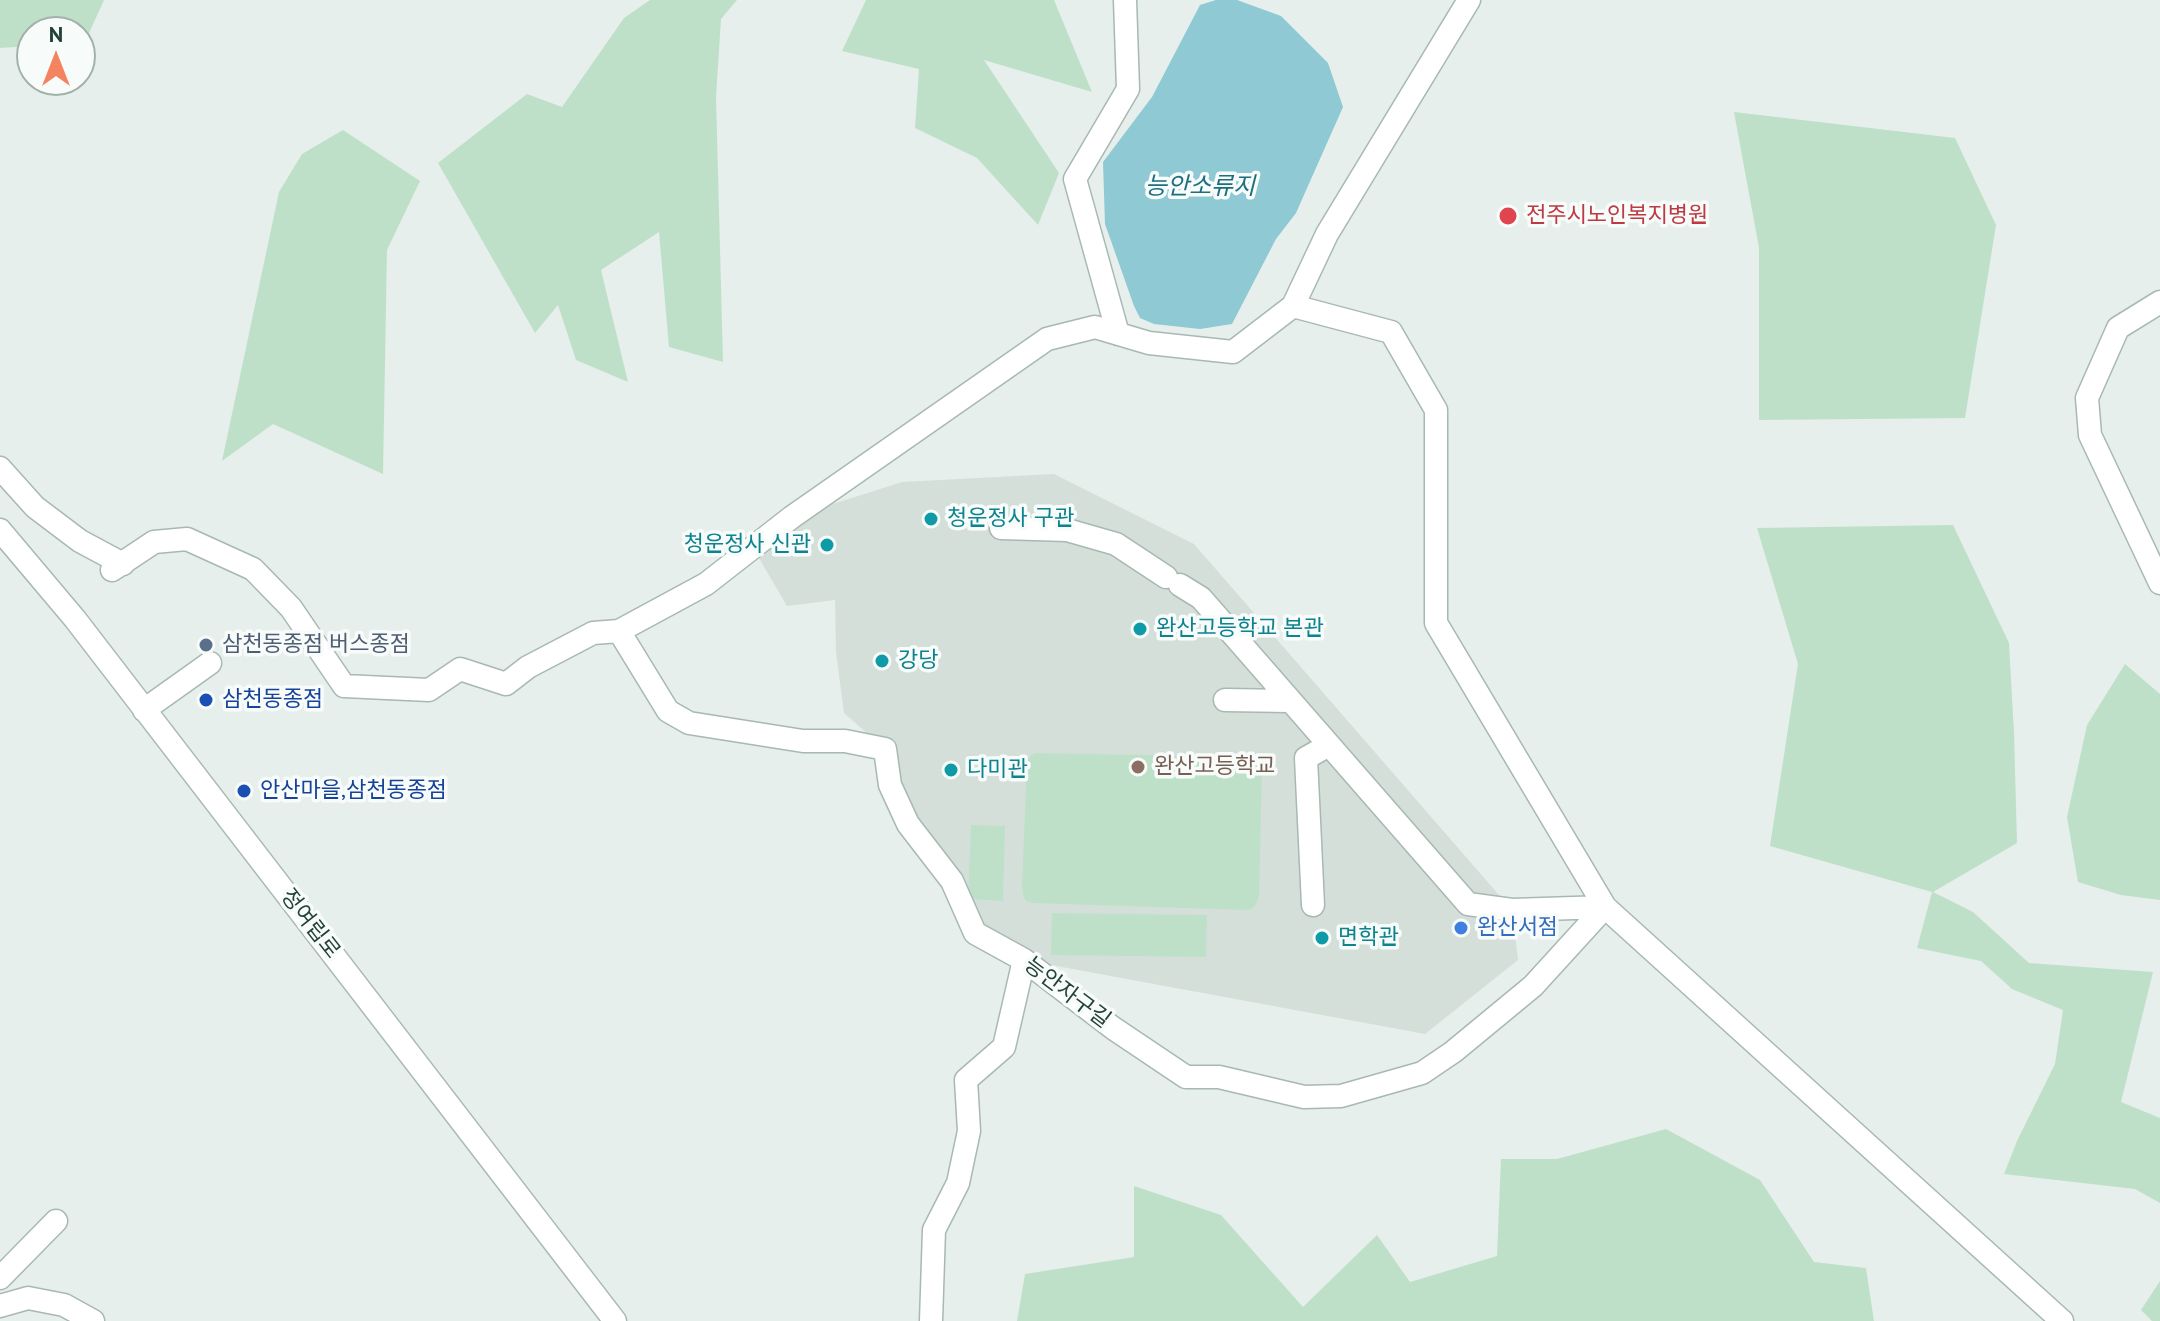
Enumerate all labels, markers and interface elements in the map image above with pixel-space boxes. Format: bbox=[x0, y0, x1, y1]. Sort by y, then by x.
north arrow bbox=[16, 16, 96, 96]
text: N bbox=[49, 20, 63, 48]
water label: 능안소류지 bbox=[1145, 173, 1255, 201]
place label: 전주시노인복지병원 bbox=[1526, 203, 1708, 229]
marker: 전주시노인복지병원 bbox=[1497, 205, 1519, 227]
place label: 청운정사 구관 bbox=[947, 506, 1074, 532]
marker: 청운정사 구관 bbox=[922, 510, 940, 528]
place label: 청운정사 신관 bbox=[684, 532, 811, 558]
marker: 청운정사 신관 bbox=[818, 536, 836, 554]
place label: 완산고등학교 본관 bbox=[1156, 616, 1324, 642]
marker: 완산고등학교 본관 bbox=[1131, 620, 1149, 638]
place label: 삼천동종점 버스종점 bbox=[222, 632, 410, 658]
marker: 삼천동종점 버스종점 bbox=[197, 636, 215, 654]
place label: 강당 bbox=[898, 648, 938, 674]
marker: 강당 bbox=[873, 652, 891, 670]
place label: 삼천동종점 bbox=[222, 687, 323, 713]
marker: 삼천동종점 bbox=[197, 691, 215, 709]
place label: 완산고등학교 bbox=[1154, 754, 1275, 780]
place label: 다미관 bbox=[967, 757, 1028, 783]
marker: 완산고등학교 bbox=[1129, 758, 1147, 776]
marker: 다미관 bbox=[942, 761, 960, 779]
place label: 안산마을,삼천동종점 bbox=[260, 778, 447, 804]
marker: 안산마을,삼천동종점 bbox=[235, 782, 253, 800]
street label: 정여립로 bbox=[275, 884, 345, 964]
place label: 완산서점 bbox=[1477, 915, 1558, 941]
marker: 완산서점 bbox=[1452, 919, 1470, 937]
place label: 면학관 bbox=[1338, 925, 1399, 951]
marker: 면학관 bbox=[1313, 929, 1331, 947]
street label: 능안자구길 bbox=[1019, 952, 1115, 1034]

